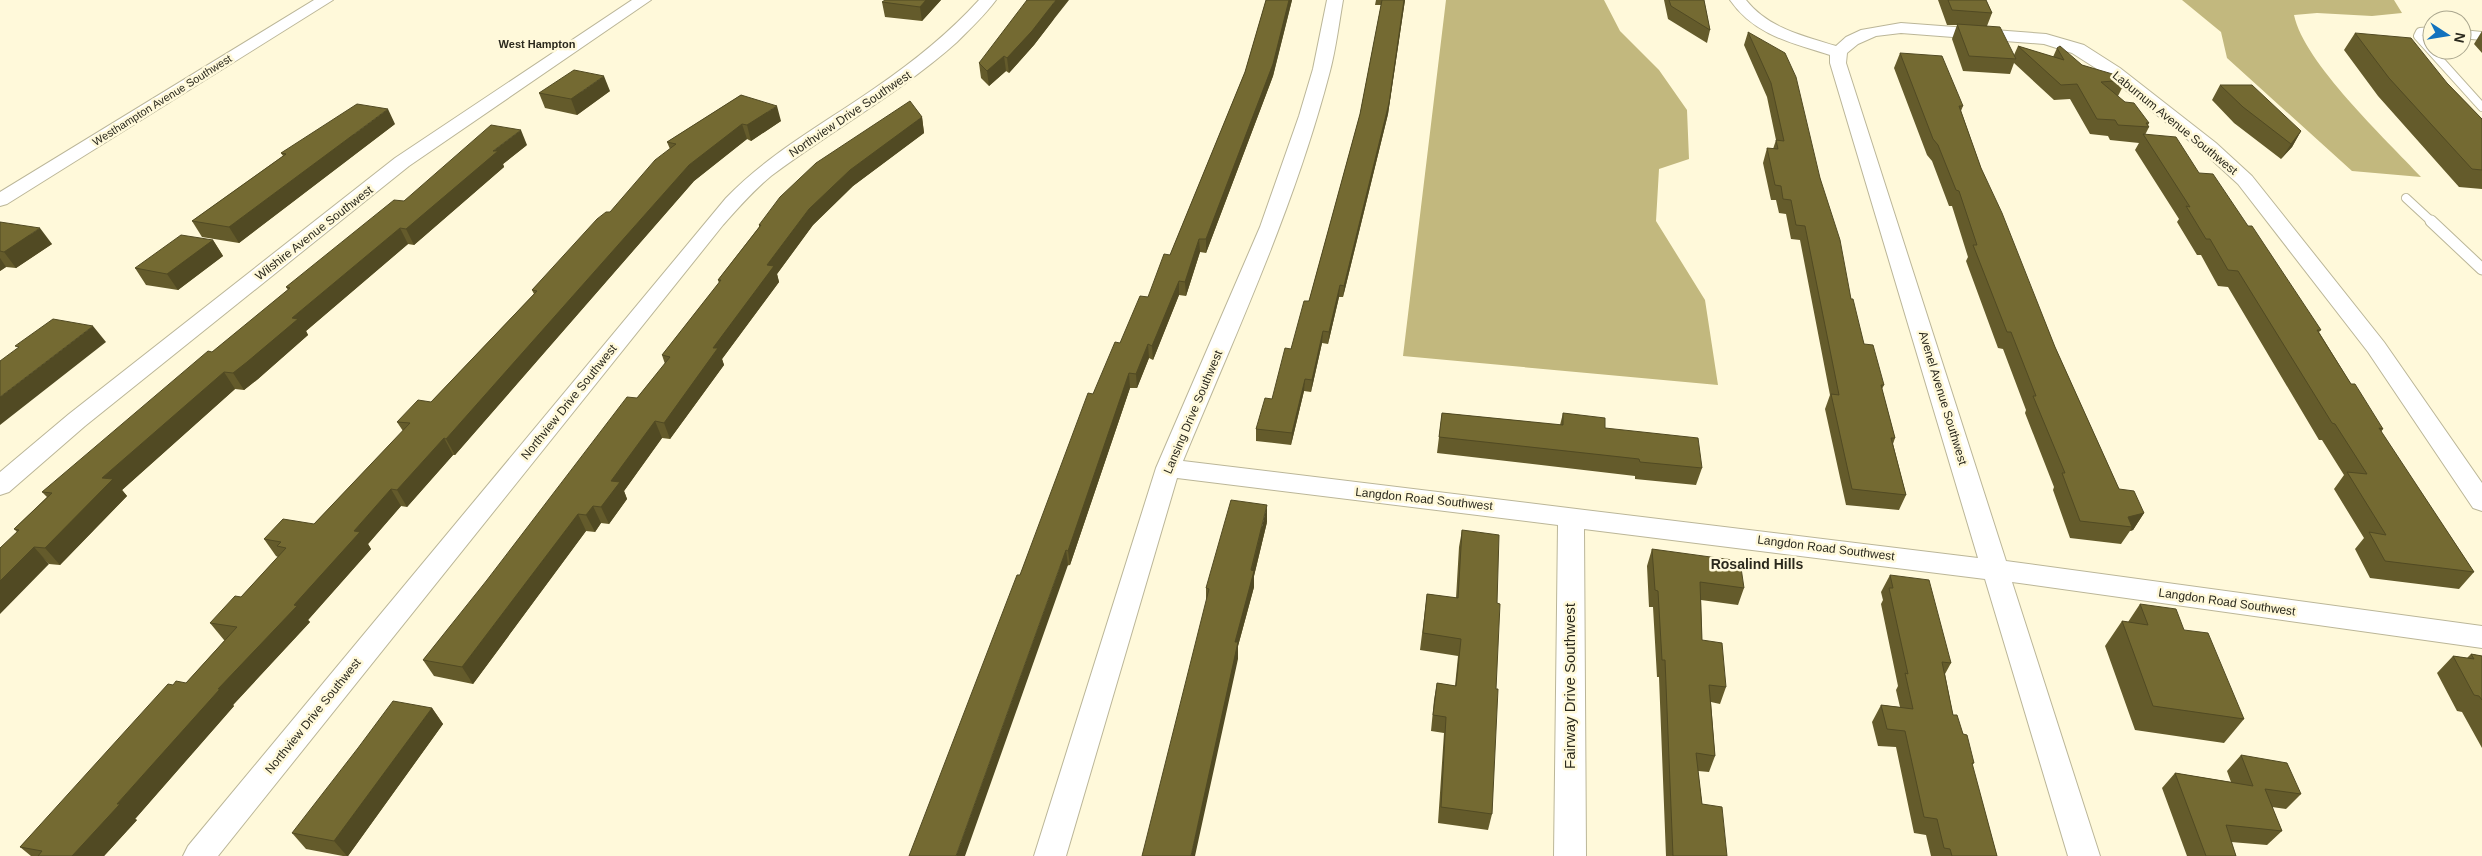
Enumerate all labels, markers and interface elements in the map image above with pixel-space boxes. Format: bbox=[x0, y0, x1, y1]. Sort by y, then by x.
north arrow bbox=[2422, 10, 2472, 60]
text: N bbox=[2451, 31, 2469, 44]
district label: West Hampton bbox=[499, 38, 576, 50]
street label: Westhampton Avenue Southwest bbox=[90, 52, 234, 148]
street label: Northview Drive Southwest bbox=[786, 68, 914, 160]
street label: Laburnum Avenue Southwest bbox=[2110, 68, 2241, 178]
street label: Wilshire Avenue Southwest bbox=[252, 182, 376, 283]
street label: Avenel Avenue Southwest bbox=[1916, 329, 1970, 467]
street label: Northview Drive Southwest bbox=[518, 341, 620, 462]
street label: Lansing Drive Southwest bbox=[1161, 348, 1226, 476]
street label: Langdon Road Southwest bbox=[1355, 485, 1494, 513]
street label: Langdon Road Southwest bbox=[1757, 533, 1896, 563]
district label: Rosalind Hills bbox=[1711, 556, 1803, 572]
street label: Langdon Road Southwest bbox=[2158, 585, 2297, 619]
street label: Fairway Drive Southwest bbox=[1561, 602, 1578, 769]
street label: Northview Drive Southwest bbox=[262, 655, 364, 776]

